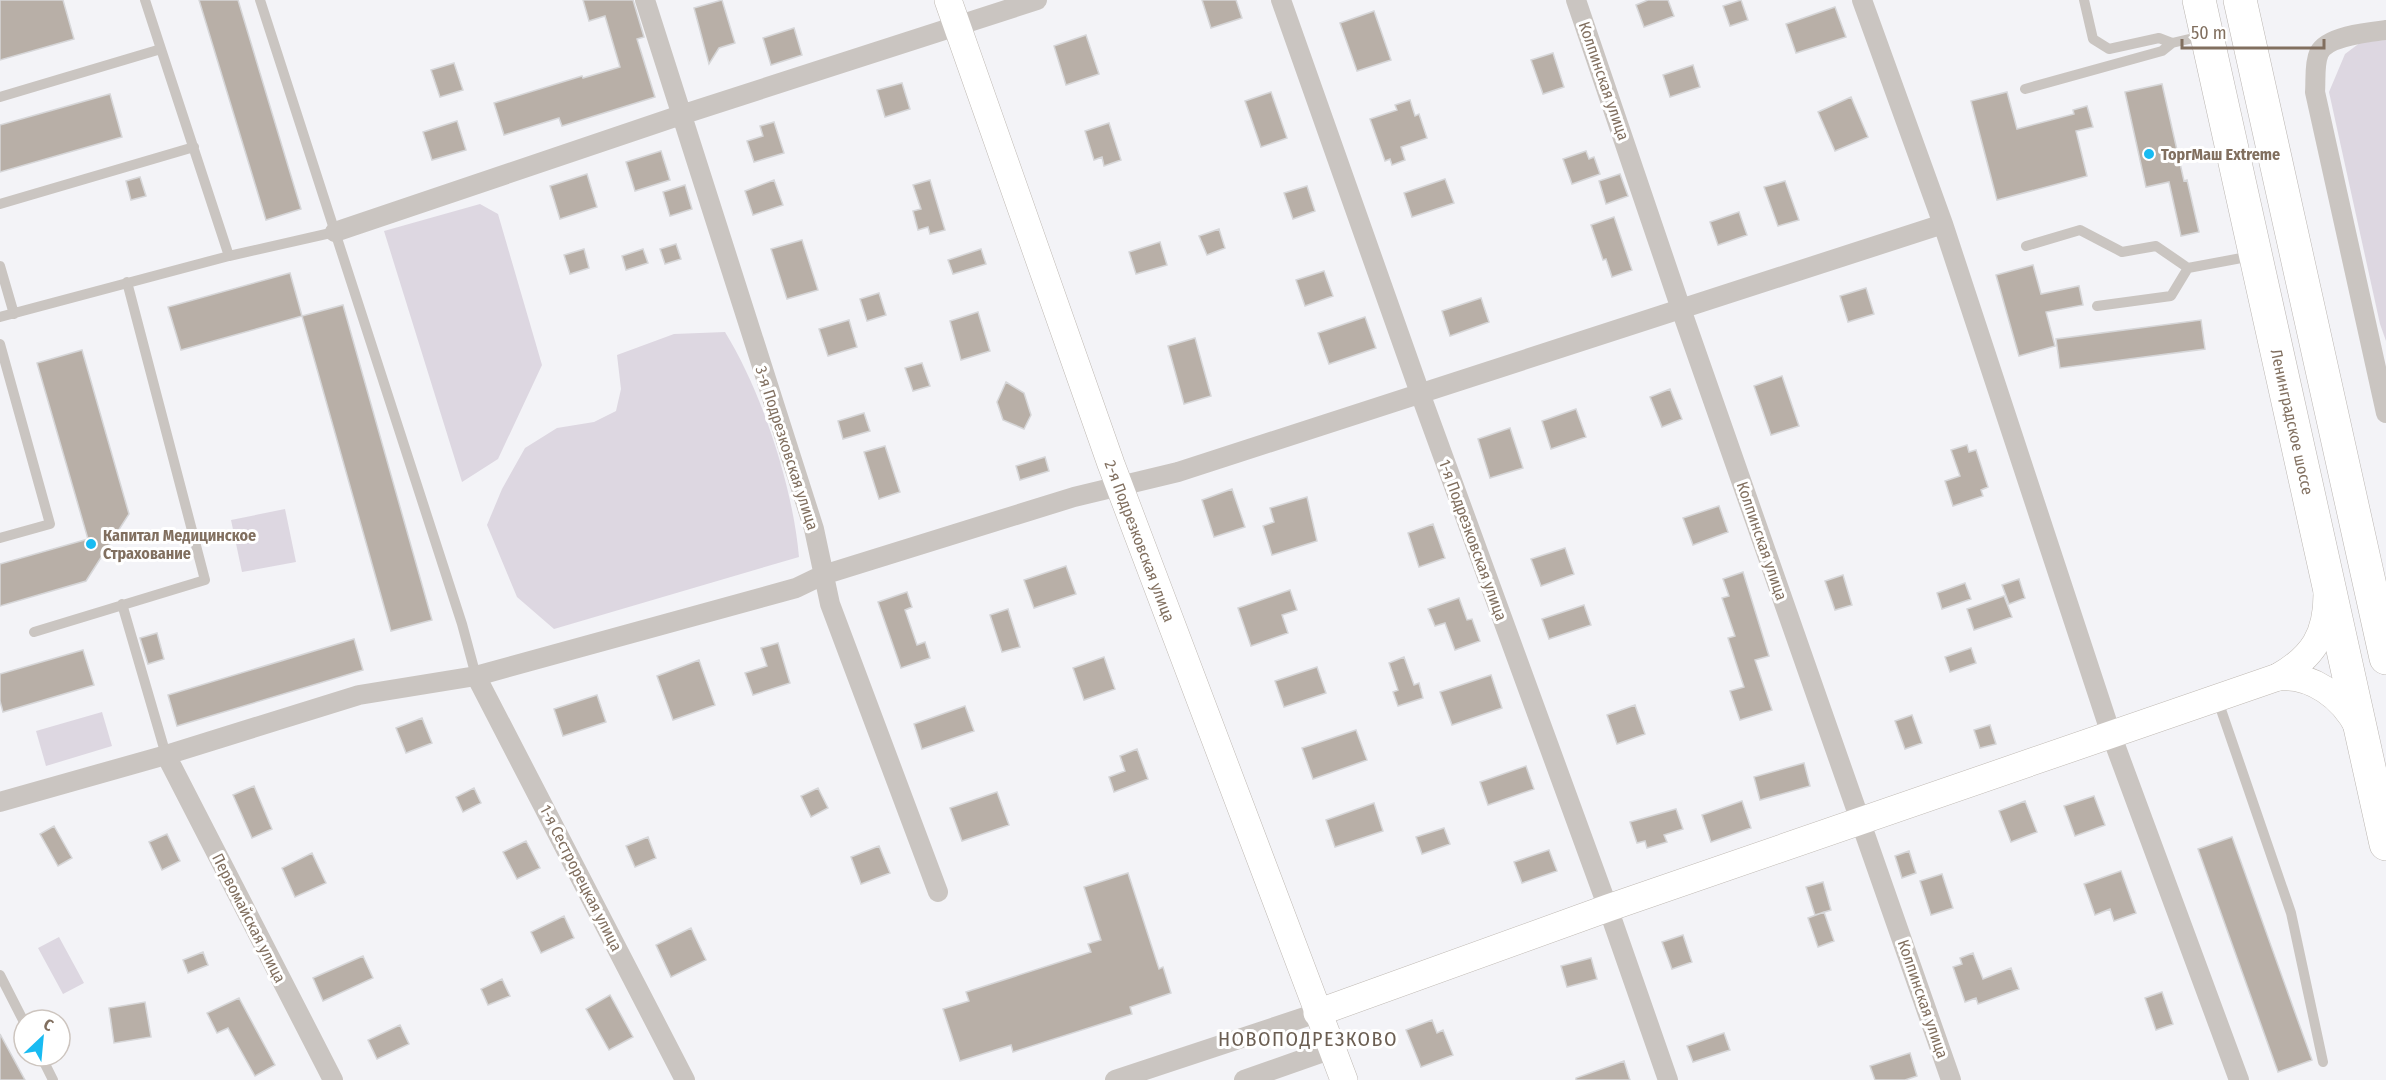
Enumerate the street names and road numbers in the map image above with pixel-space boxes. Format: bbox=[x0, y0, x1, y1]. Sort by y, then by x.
street label: Колпинская улица bbox=[1575, 19, 1633, 143]
street label: Ленинградское шоссе bbox=[2267, 347, 2318, 496]
street label: 3-я Подрезковская улица bbox=[752, 364, 823, 532]
street label: 2-я Подрезковская улица bbox=[1101, 457, 1179, 624]
street label: 1-я Подрезковская улица bbox=[1435, 457, 1511, 623]
street label: Колпинская улица bbox=[1733, 479, 1791, 603]
street label: 1-я Сестрорецкая улица bbox=[536, 802, 626, 954]
street label: Первомайская улица bbox=[208, 850, 290, 986]
street label: Колпинская улица bbox=[1894, 937, 1952, 1061]

